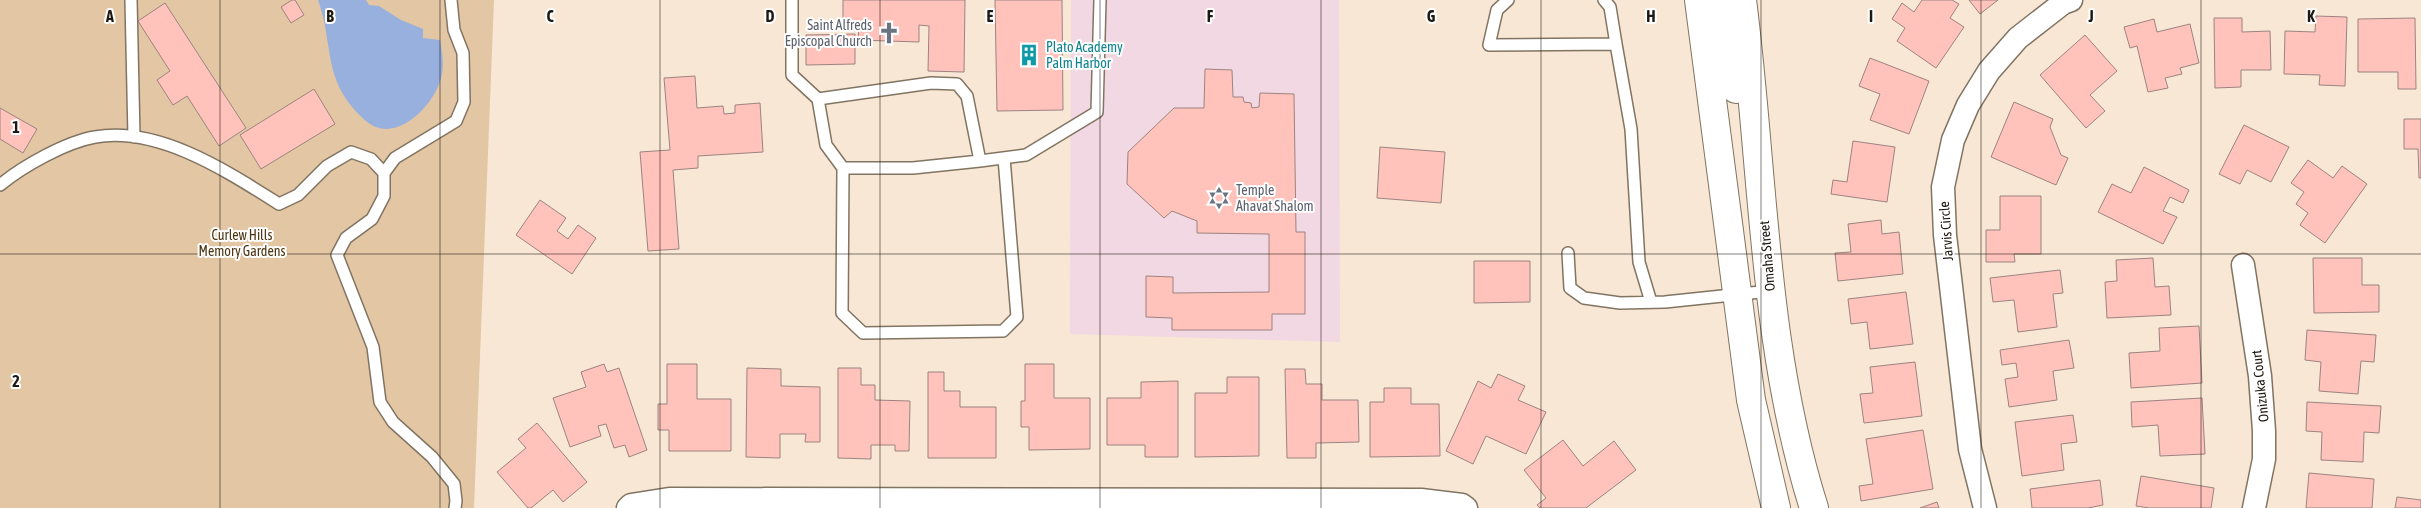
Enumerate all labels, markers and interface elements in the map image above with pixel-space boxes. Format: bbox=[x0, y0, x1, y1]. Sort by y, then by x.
text: A bbox=[105, 7, 114, 25]
text: B bbox=[326, 7, 334, 25]
text: C bbox=[546, 7, 554, 25]
text: D bbox=[766, 7, 775, 25]
text: E bbox=[987, 7, 994, 25]
text: F bbox=[1207, 7, 1214, 25]
text: G bbox=[1427, 7, 1436, 25]
text: H bbox=[1646, 7, 1656, 25]
text: I bbox=[1869, 7, 1873, 25]
text: J bbox=[2087, 7, 2094, 25]
text: K bbox=[2307, 7, 2315, 25]
place label: Saint Alfreds Episcopal Church bbox=[785, 17, 872, 49]
church icon: Saint Alfreds Episcopal Church bbox=[876, 20, 902, 46]
place label: Plato Academy Palm Harbor bbox=[1046, 39, 1123, 71]
building icon: Plato Academy Palm Harbor bbox=[1016, 42, 1042, 68]
text: 1 bbox=[12, 118, 20, 136]
place label: Temple Ahavat Shalom bbox=[1236, 182, 1314, 214]
synagogue icon: Temple Ahavat Shalom bbox=[1206, 185, 1232, 211]
street label: Jarvis Circle bbox=[1936, 201, 1956, 261]
street label: Omaha Street bbox=[1756, 220, 1778, 292]
park label: Curlew Hills Memory Gardens bbox=[199, 227, 286, 259]
street label: Onizuka Court bbox=[2248, 349, 2272, 423]
text: 2 bbox=[12, 372, 20, 390]

